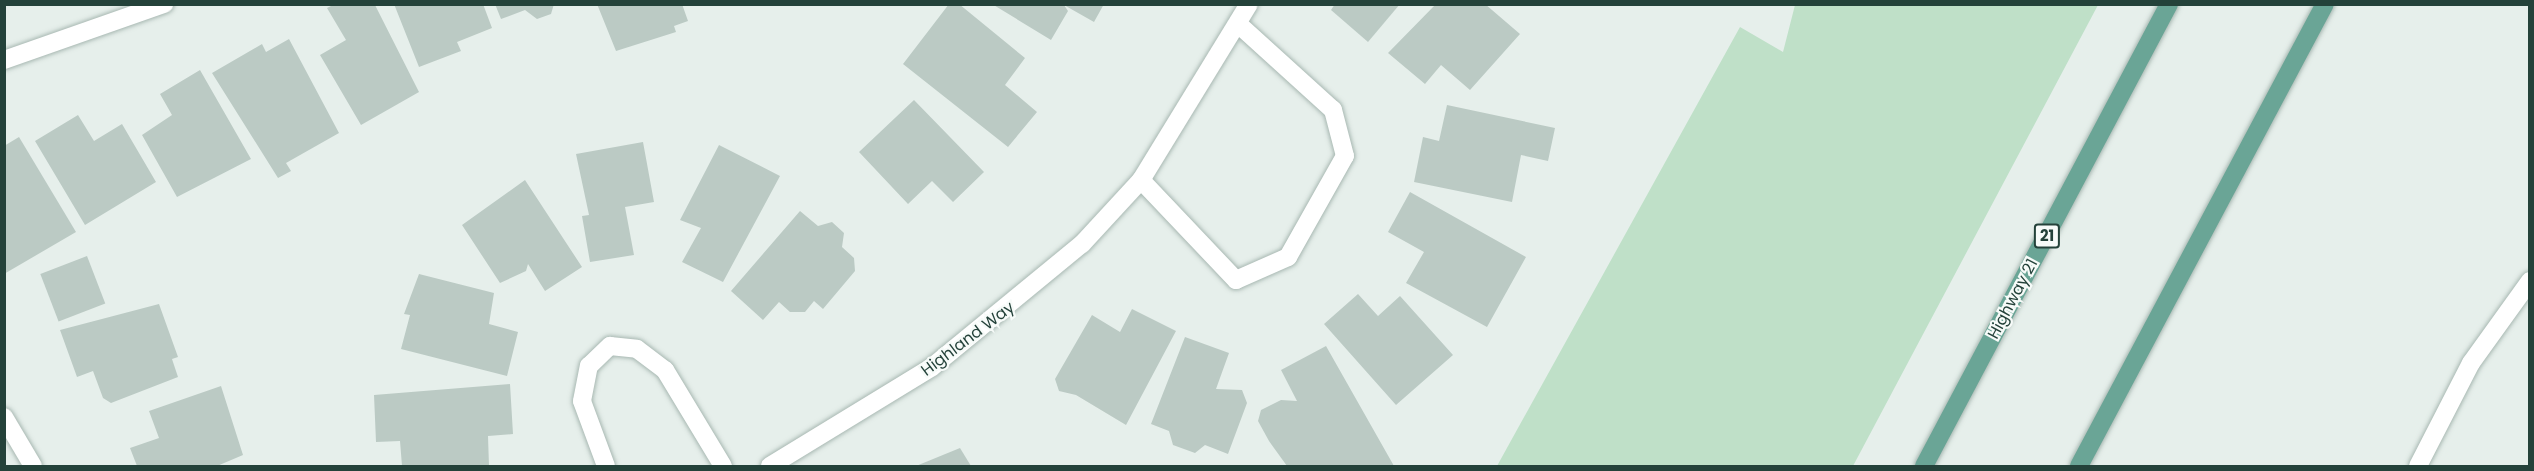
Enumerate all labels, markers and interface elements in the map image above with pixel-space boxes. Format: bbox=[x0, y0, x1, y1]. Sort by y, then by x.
road number: 21 bbox=[2034, 224, 2060, 248]
street label: Highway 21 bbox=[1984, 256, 2042, 342]
street label: Highland Way bbox=[918, 298, 1018, 380]

